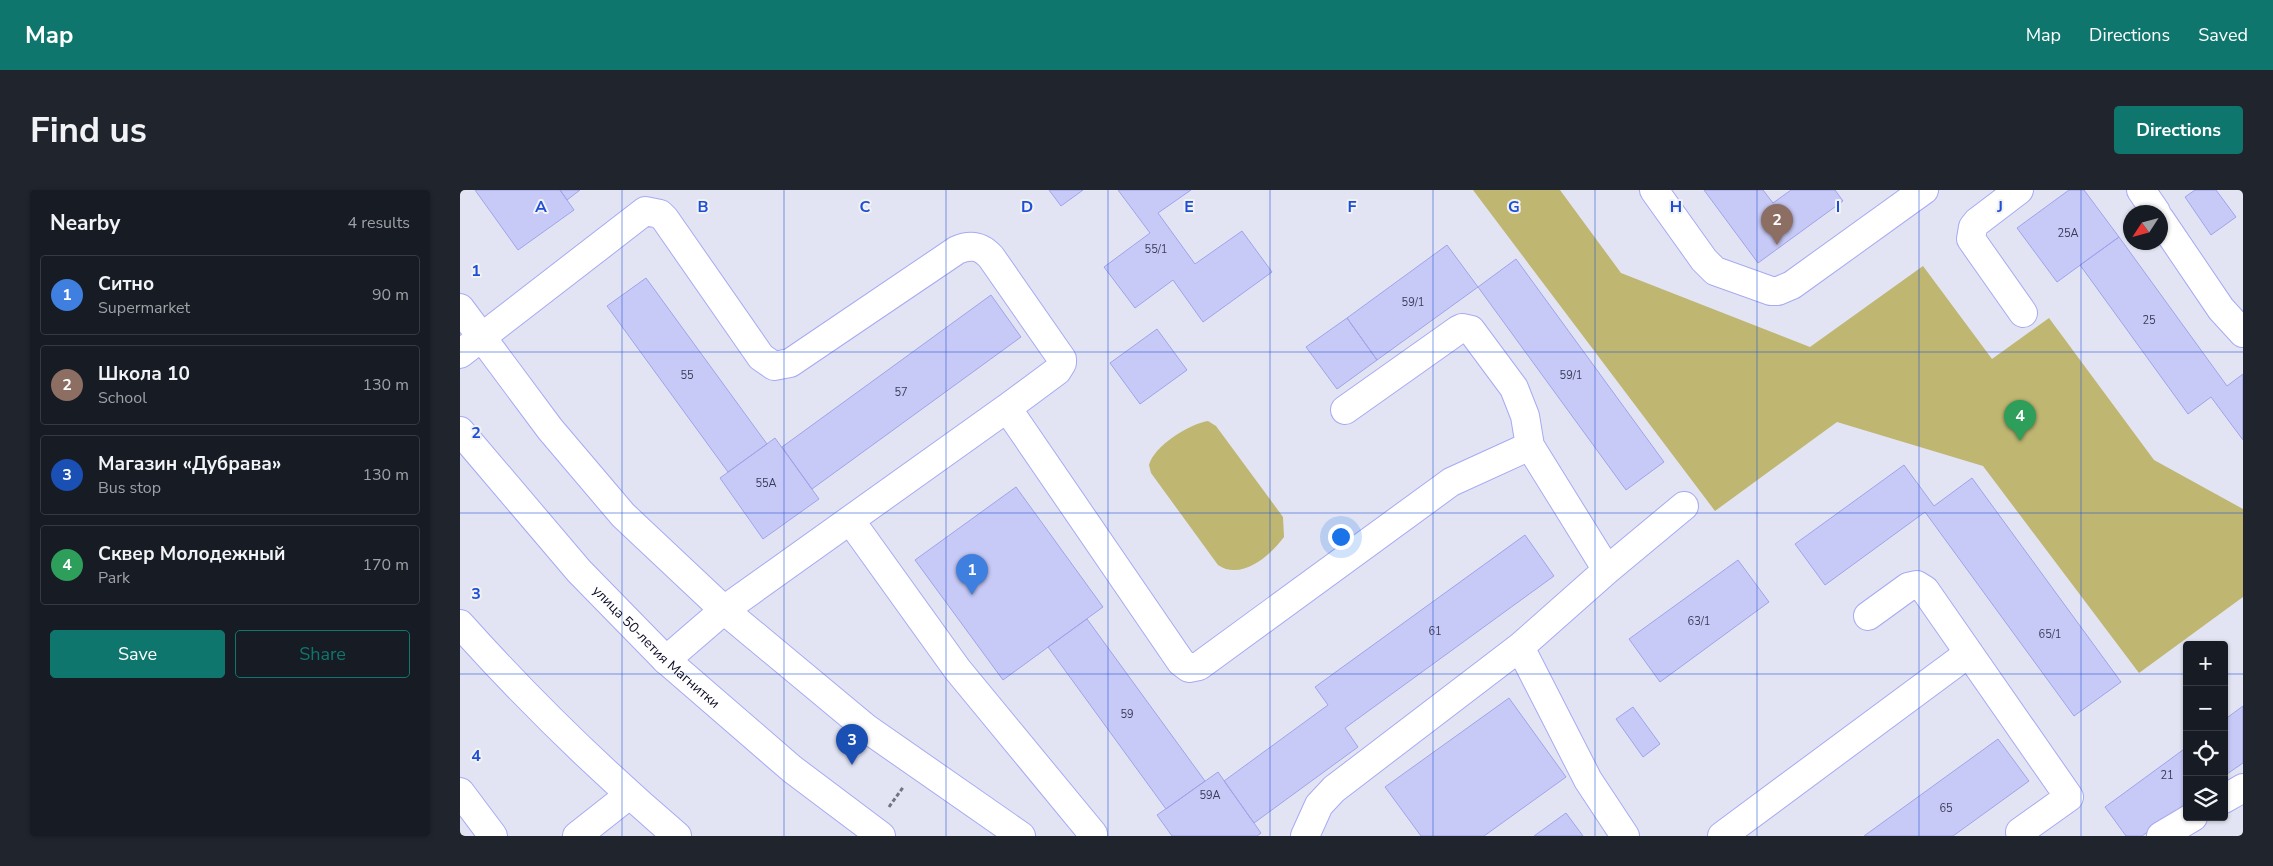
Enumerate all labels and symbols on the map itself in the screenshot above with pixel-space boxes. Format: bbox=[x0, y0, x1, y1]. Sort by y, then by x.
text: A bbox=[535, 196, 547, 218]
text: B bbox=[697, 196, 709, 218]
text: C bbox=[860, 196, 871, 218]
text: D bbox=[1021, 196, 1033, 218]
text: E bbox=[1184, 196, 1194, 218]
text: F bbox=[1348, 196, 1357, 218]
text: G bbox=[1508, 196, 1520, 218]
text: H bbox=[1670, 196, 1682, 218]
text: I bbox=[1836, 196, 1840, 218]
text: J bbox=[1996, 196, 2003, 218]
pin: 2 bbox=[1761, 204, 1793, 245]
north arrow bbox=[2123, 205, 2168, 250]
house number: 25А bbox=[2057, 226, 2079, 241]
house number: 55/1 bbox=[1145, 242, 1167, 257]
text: 1 bbox=[471, 260, 481, 282]
house number: 59/1 bbox=[1402, 295, 1424, 310]
house number: 25 bbox=[2142, 313, 2156, 328]
house number: 55 bbox=[680, 368, 694, 383]
house number: 59/1 bbox=[1560, 368, 1582, 383]
house number: 57 bbox=[894, 385, 908, 400]
pin: 4 bbox=[2004, 400, 2036, 441]
text: 2 bbox=[471, 422, 481, 444]
house number: 55А bbox=[755, 476, 777, 491]
your location bbox=[1328, 524, 1354, 550]
pin: 1 bbox=[956, 554, 988, 595]
street label: улица 50-летия Магнитки bbox=[588, 581, 724, 712]
text: 3 bbox=[471, 583, 481, 605]
house number: 63/1 bbox=[1688, 614, 1710, 629]
house number: 61 bbox=[1428, 624, 1442, 639]
house number: 65/1 bbox=[2039, 627, 2061, 642]
house number: 59 bbox=[1120, 707, 1134, 722]
pin: 3 bbox=[836, 724, 868, 765]
text: 4 bbox=[471, 745, 481, 767]
house number: 21 bbox=[2160, 768, 2174, 783]
house number: 59А bbox=[1199, 788, 1221, 803]
house number: 65 bbox=[1939, 801, 1953, 816]

